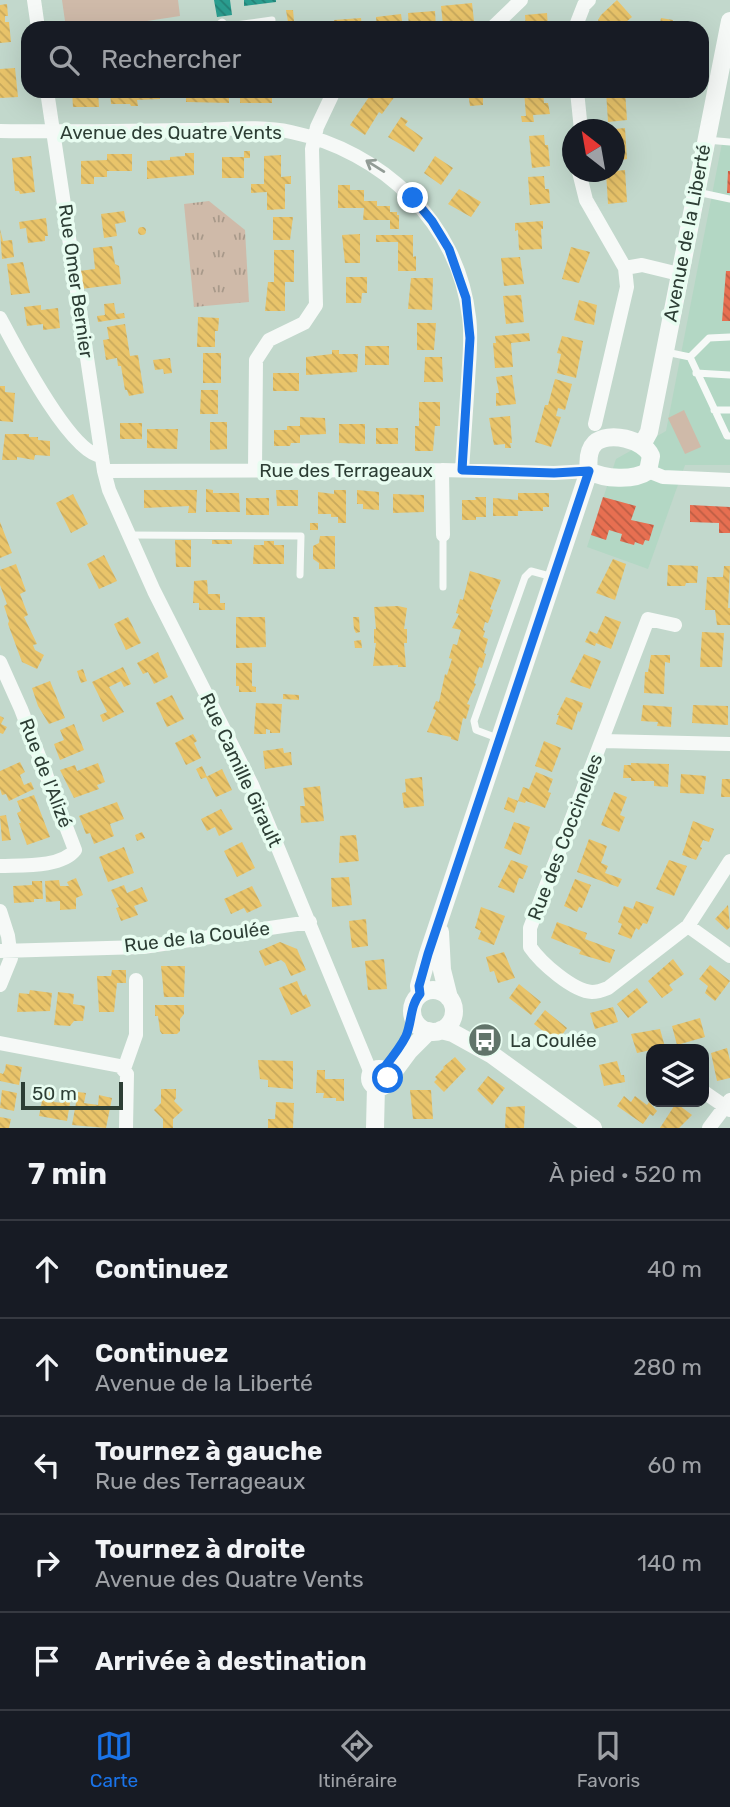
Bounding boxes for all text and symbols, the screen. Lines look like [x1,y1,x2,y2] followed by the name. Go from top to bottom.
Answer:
[21,21,709,98] search box
[45,41,83,79] icon: search
[101,44,241,75] text: Rechercher
[562,119,625,182] north arrow
[60,121,282,144] street label: Avenue des Quatre Vents
[659,142,715,324] street label: Avenue de la Liberté
[365,158,385,172] one-way arrow
[397,182,428,213] route end
[54,202,98,360] street label: Rue Omer Bernier
[259,459,433,482] street label: Rue des Terrageaux
[195,689,287,851] street label: Rue Camille Girault
[15,715,77,831] street label: Rue de l'Alizé
[523,751,607,923] street label: Rue des Coccinelles
[123,917,271,957] street label: Rue de la Coulée
[466,1021,504,1059] bus stop icon: La Coulée
[510,1029,597,1052] place label: La Coulée
[646,1044,709,1107] map controls
[646,1044,709,1107] button: layers
[372,1062,403,1093] route start
[21,1079,122,1111] scale bar
[32,1082,77,1105] text: 50 m
[28,1156,107,1192] text: 7 min
[549,1160,702,1188] text: À pied · 520 m
[28,1250,66,1288] icon: ahead
[95,1254,228,1285] text: Continuez
[647,1255,702,1283] text: 40 m
[95,1338,228,1369] text: Continuez
[28,1348,66,1386] icon: ahead
[633,1353,702,1381] text: 280 m
[95,1369,313,1397] text: Avenue de la Liberté
[95,1436,323,1467] text: Tournez à gauche
[28,1446,66,1484] icon: left
[647,1451,702,1479] text: 60 m
[95,1467,305,1495] text: Rue des Terrageaux
[95,1534,305,1565] text: Tournez à droite
[28,1544,66,1582] icon: right
[637,1549,702,1577] text: 140 m
[95,1565,364,1593] text: Avenue des Quatre Vents
[28,1642,66,1680] icon: arrive
[95,1646,367,1677] text: Arrivée à destination
[90,1727,138,1792] tab: Carte
[318,1727,397,1792] tab: Itinéraire
[577,1727,640,1792] tab: Favoris

